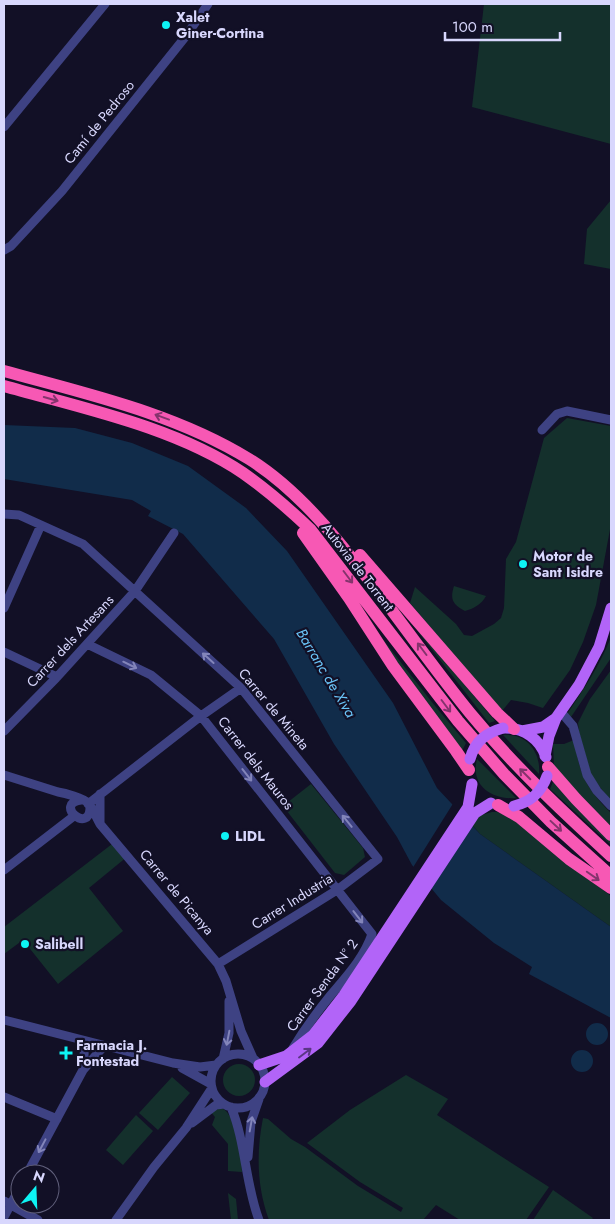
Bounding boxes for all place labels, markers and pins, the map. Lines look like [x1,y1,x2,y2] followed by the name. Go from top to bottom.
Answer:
[176,7,264,43] place label: Xalet Giner-Cortina
[160,19,172,31] marker: Xalet Giner-Cortina
[533,546,603,582] place label: Motor de Sant Isidre
[517,558,529,570] marker: Motor de Sant Isidre
[235,826,265,846] place label: LIDL
[219,830,231,842] marker: LIDL
[35,934,83,954] place label: Salibell
[19,938,31,950] marker: Salibell
[76,1035,147,1071] place label: Farmacia J. Fontestad
[60,1047,72,1059] marker: Farmacia J. Fontestad

